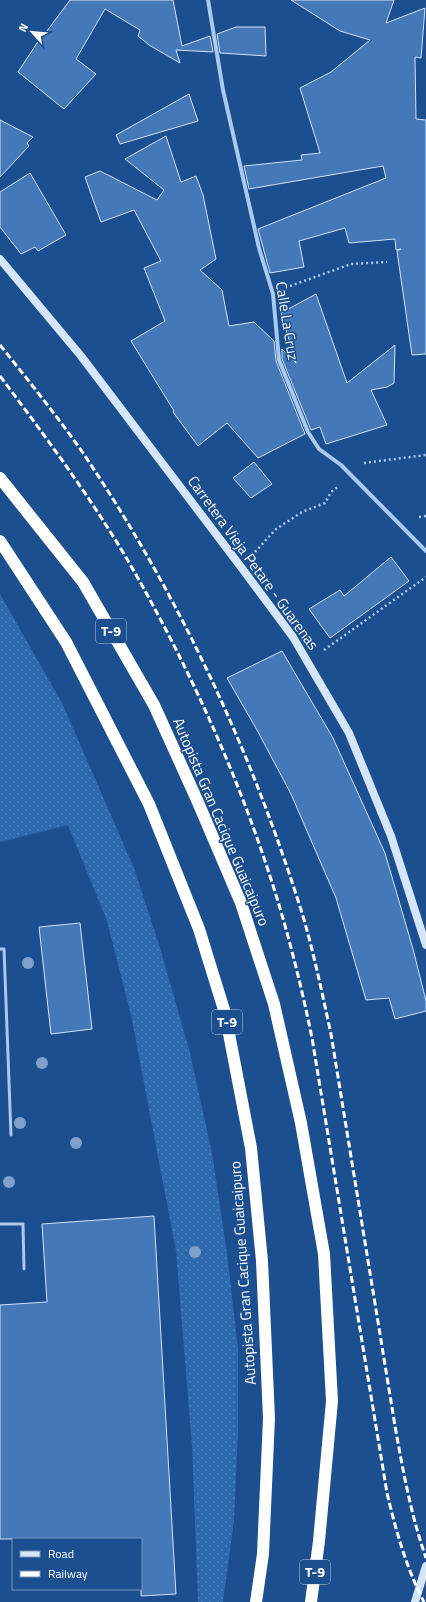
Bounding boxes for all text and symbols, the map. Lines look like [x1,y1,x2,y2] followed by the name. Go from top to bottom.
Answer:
[12,12,52,52] north arrow
[14,20,32,34] text: N
[270,280,305,362] street label: Calle La Cruz
[182,471,325,655] street label: Carretera Vieja Petare - Guarenas
[96,619,126,643] road number: T-9
[167,714,276,929] street label: Autopista Gran Cacique Guaicaipuro
[212,1010,242,1034] road number: T-9
[223,1160,262,1386] street label: Autopista Gran Cacique Guaicaipuro
[12,1538,142,1590] legend
[48,1544,74,1563] text: Road
[300,1560,330,1584] road number: T-9
[48,1564,88,1583] text: Railway

